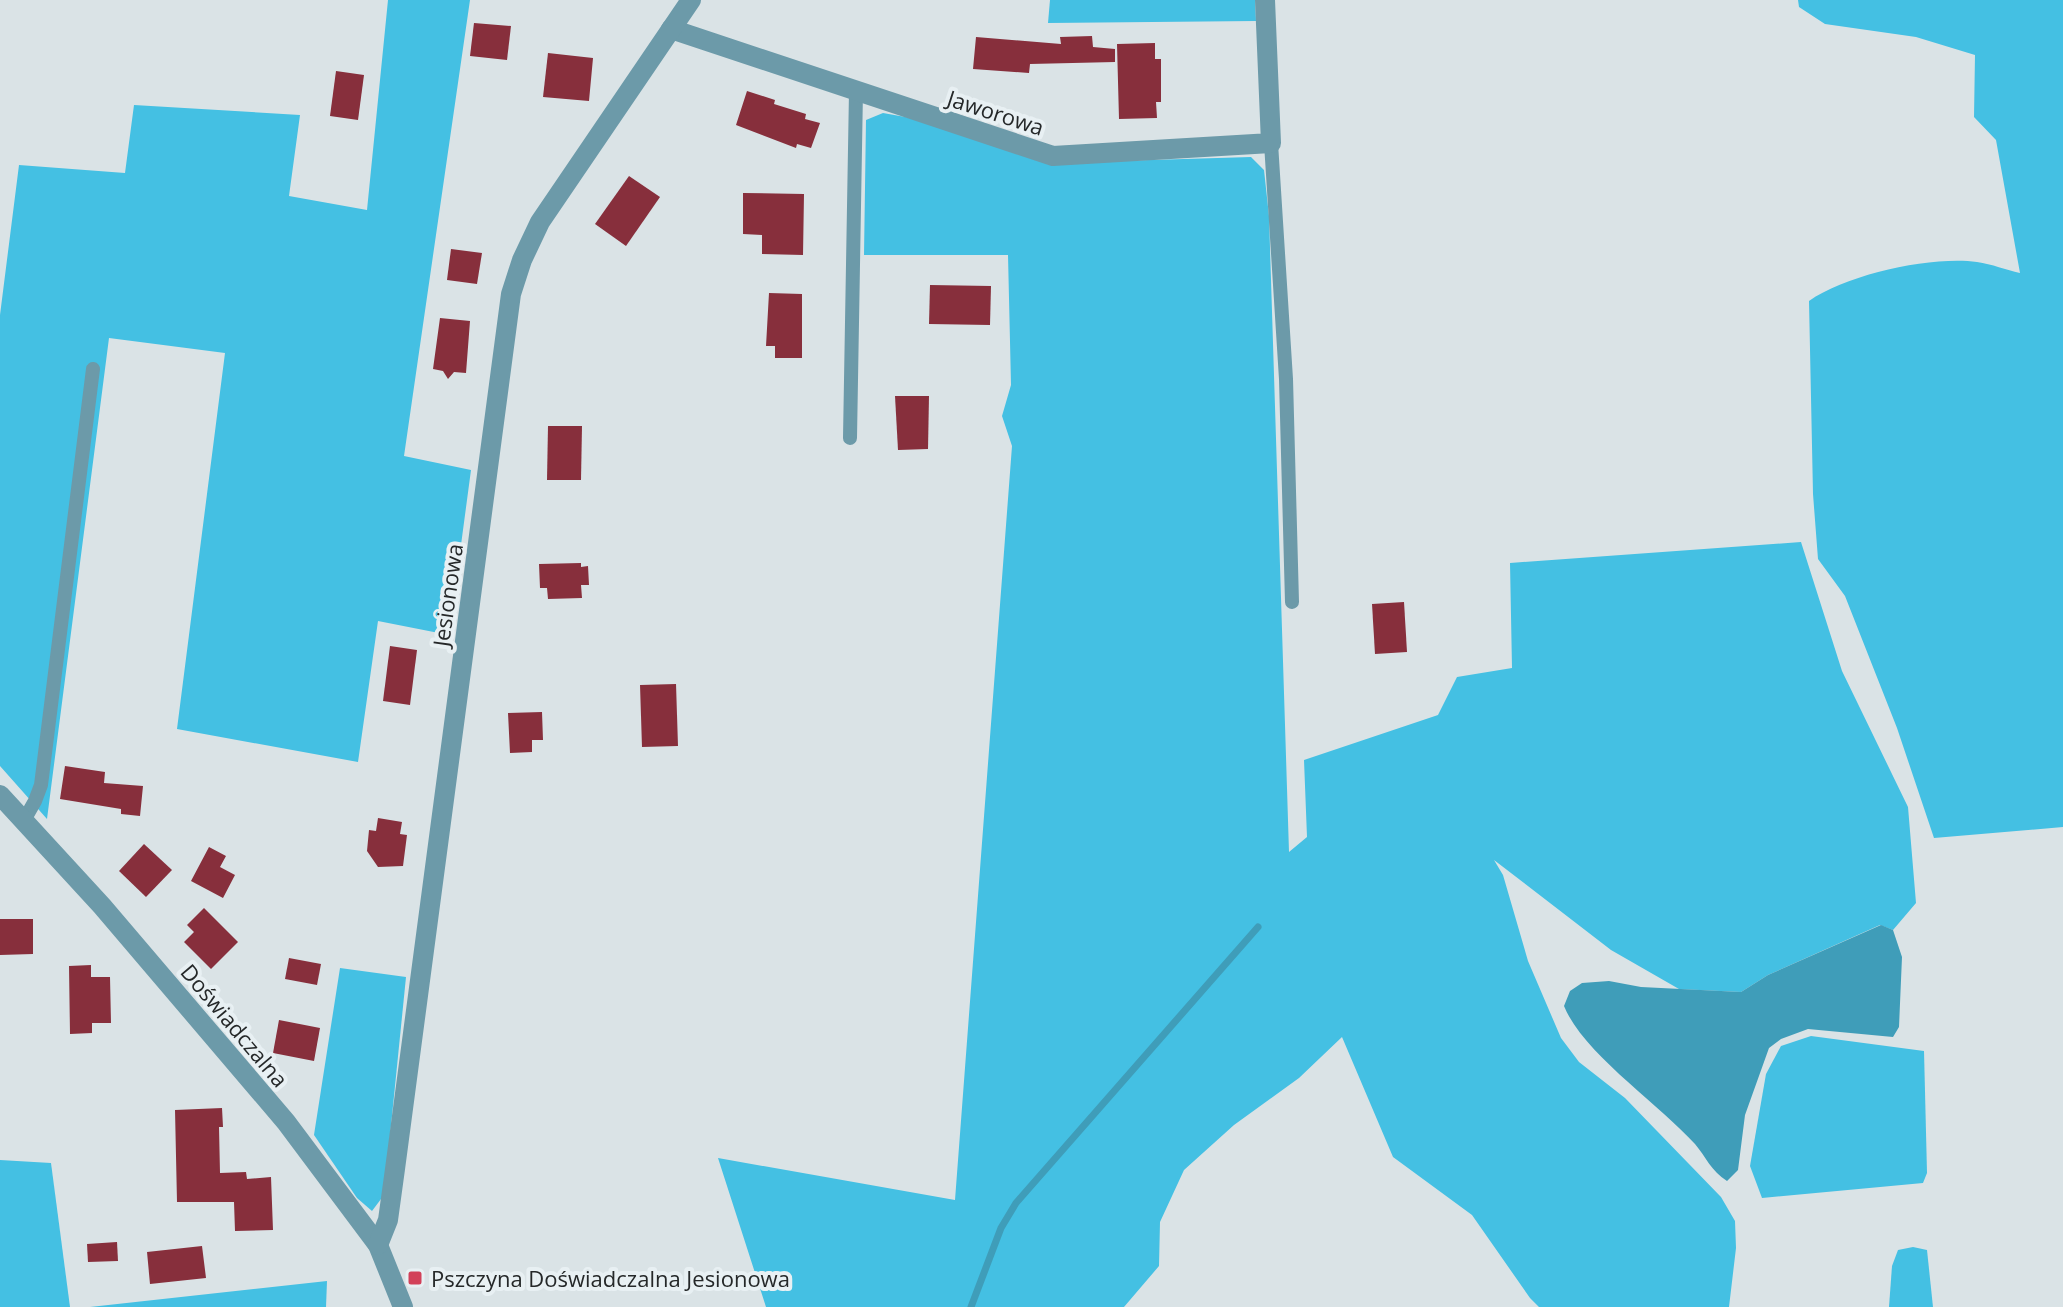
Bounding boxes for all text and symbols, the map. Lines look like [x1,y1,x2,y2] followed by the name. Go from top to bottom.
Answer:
[942,82,1048,142] street label: Jaworowa
[425,542,469,650] street label: Jesionowa
[175,957,295,1093] street label: Doświadczalna
[431,1263,790,1293] place label: Pszczyna Doświadczalna Jesionowa
[406,1269,424,1287] marker: Pszczyna Doświadczalna Jesionowa

